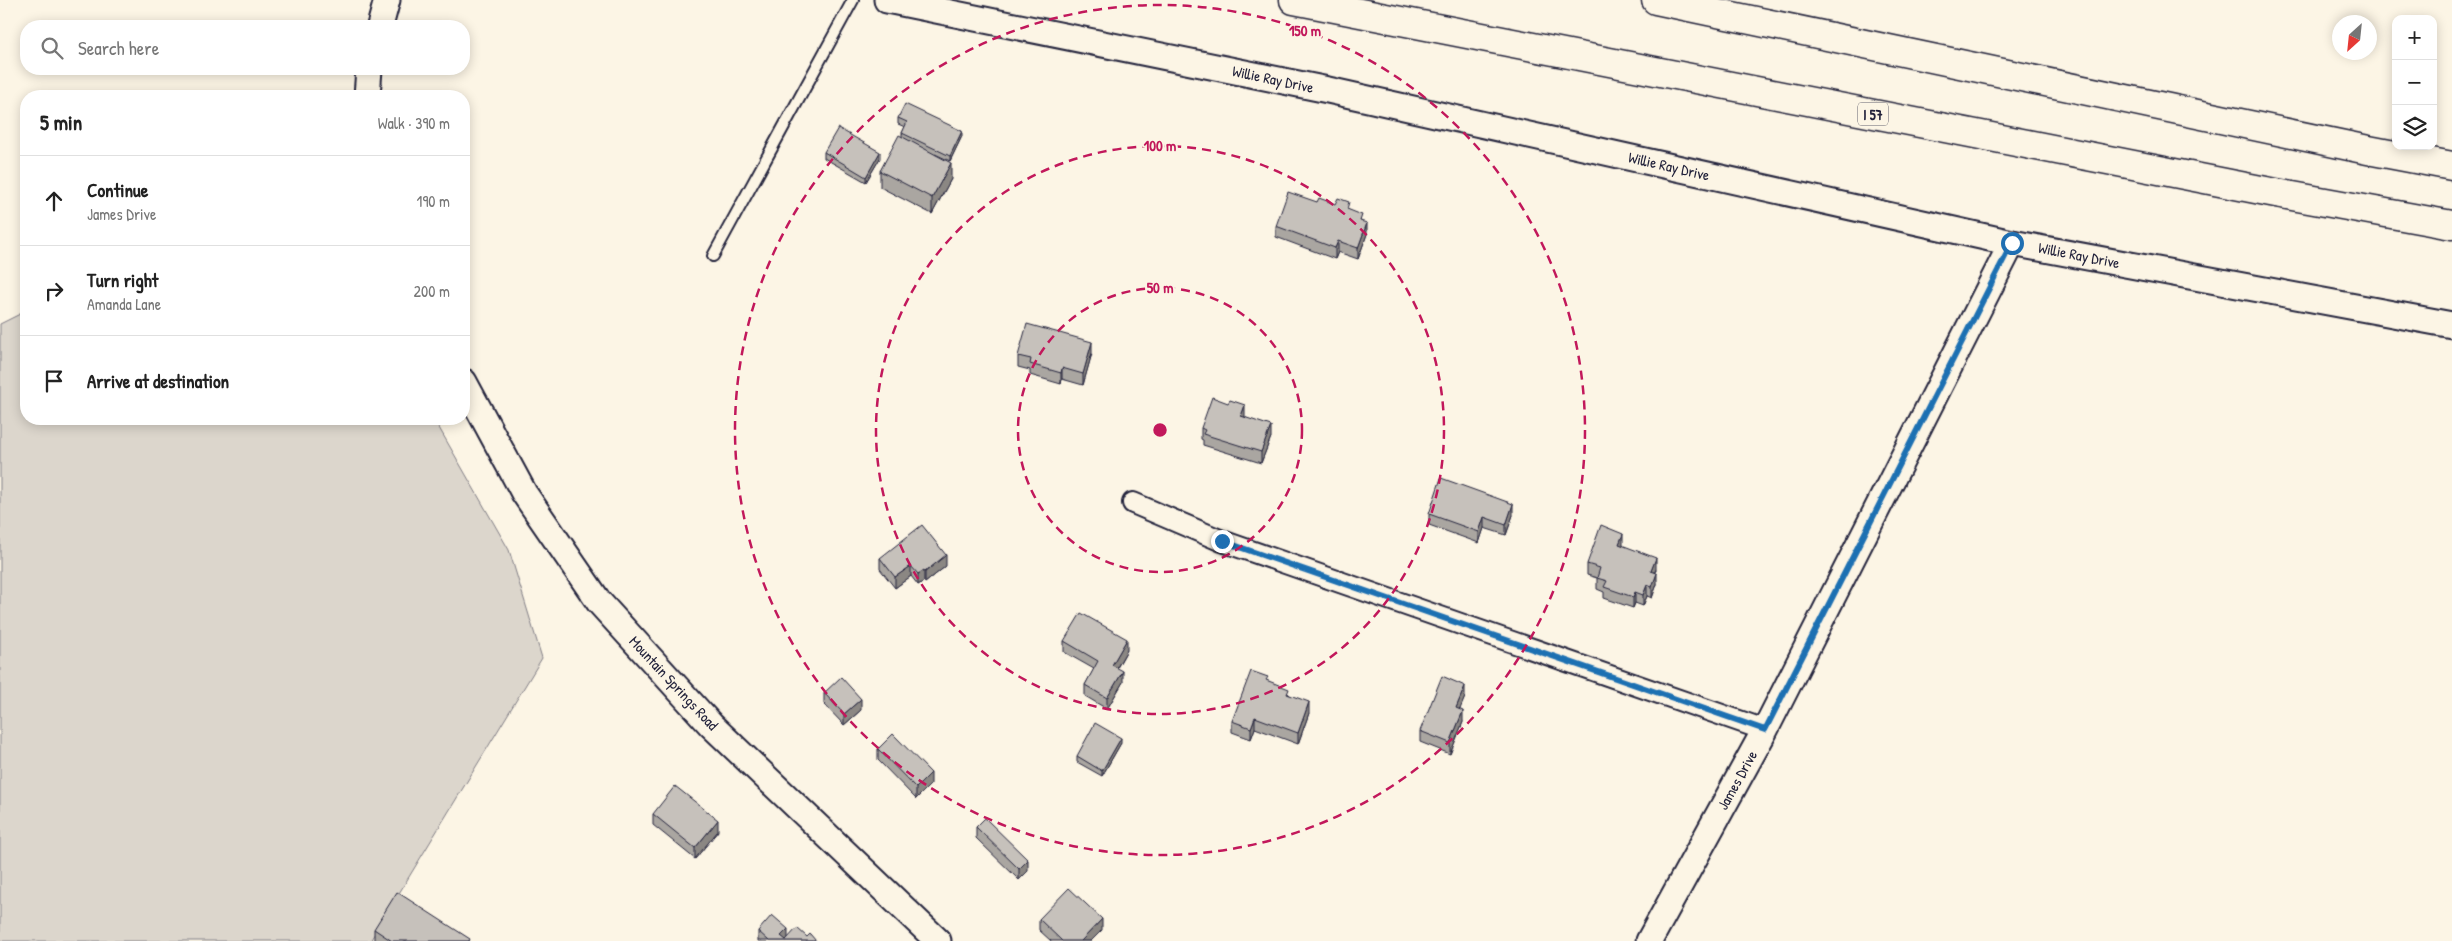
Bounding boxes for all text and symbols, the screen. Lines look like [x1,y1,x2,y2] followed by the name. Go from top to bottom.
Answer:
[2332,15,2377,60] north arrow
[2392,15,2437,150] map controls
[2392,15,2437,60] button: +
[20,20,470,75] search box
[1289,20,1321,41] text: 150 m
[38,34,66,62] icon: search
[78,35,159,61] text: Search here
[1230,60,1316,98] street label: Willie Ray Drive
[2392,60,2437,105] button: −
[1858,102,1888,126] road number: I 57
[2392,105,2437,150] button: layers
[40,108,82,137] text: 5 min
[378,112,450,134] text: Walk · 390 m
[1144,135,1176,156] text: 100 m
[1626,146,1712,186] street label: Willie Ray Drive
[87,177,148,203] text: Continue
[40,187,68,215] icon: ahead
[417,190,450,212] text: 190 m
[87,203,156,225] text: James Drive
[2001,232,2024,255] route start
[2036,237,2122,273] street label: Willie Ray Drive
[87,267,158,293] text: Turn right
[40,277,68,305] icon: right
[1147,277,1173,298] text: 50 m
[414,280,450,302] text: 200 m
[87,293,161,315] text: Amanda Lane
[40,367,68,395] icon: arrive
[87,368,229,394] text: Arrive at destination
[1151,421,1169,439] centre of rings
[1211,530,1234,553] route end
[625,631,723,735] street label: Mountain Springs Road
[1712,746,1762,814] street label: James Drive

